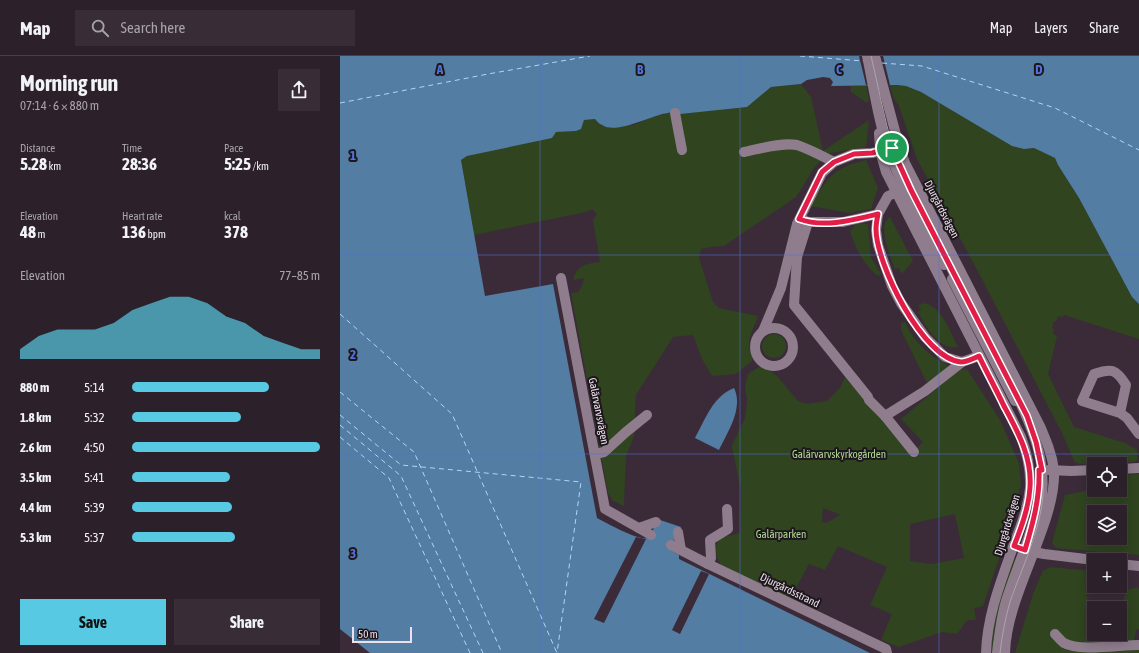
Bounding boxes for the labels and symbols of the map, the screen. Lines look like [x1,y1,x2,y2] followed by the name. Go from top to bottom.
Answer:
[436,62,444,77] text: A
[637,62,644,77] text: B
[836,62,842,77] text: C
[1035,62,1043,77] text: D
[875,131,909,165] pin
[350,148,356,163] text: 1
[922,178,962,240] street label: Djurgårdsvägen
[350,347,356,362] text: 2
[587,377,611,445] street label: Galärvarvsvägen
[792,448,886,460] park label: Galärvarvskyrkogården
[992,493,1022,557] street label: Djurgårdsvägen
[756,528,806,540] park label: Galärparken
[350,546,356,561] text: 3
[758,570,822,610] street label: Djurgårdsstrand
[352,625,412,644] scale bar

